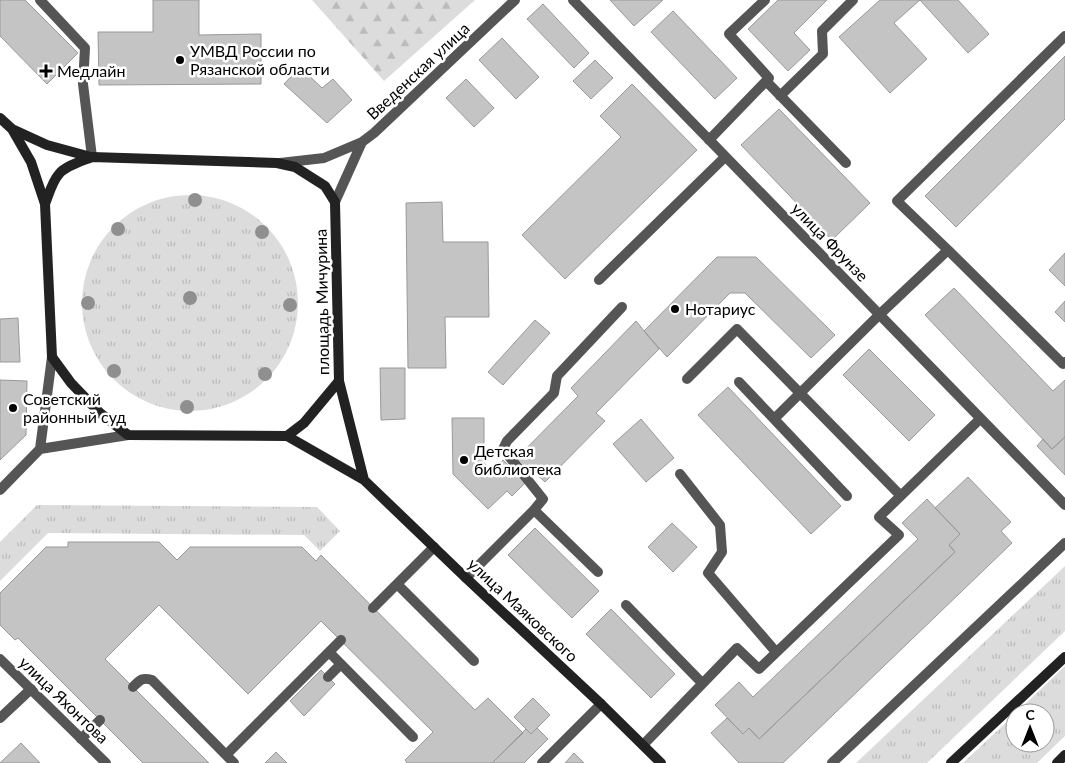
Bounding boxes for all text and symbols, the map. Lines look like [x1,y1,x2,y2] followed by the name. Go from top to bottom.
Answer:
[362,18,473,123] street label: Введенская улица
[190,41,330,78] place label: УМВД России по Рязанской области
[174,54,186,66] marker: УМВД России по Рязанской области
[57,61,125,80] place label: Медлайн
[39,64,53,78] marker: Медлайн
[788,198,873,285] street label: улица Фрунзе
[311,229,332,375] street label: площадь Мичурина
[685,299,756,318] place label: Нотариус
[669,303,681,315] marker: Нотариус
[23,389,126,426] place label: Советский районный суд
[7,402,19,414] marker: Советский районный суд
[474,441,561,478] place label: Детская библиотека
[458,454,470,466] marker: Детская библиотека
[464,554,582,665] street label: улица Маяковского
[16,652,113,747] street label: улица Яхонтова
[1005,703,1055,753] north arrow
[1025,706,1035,723] text: С

